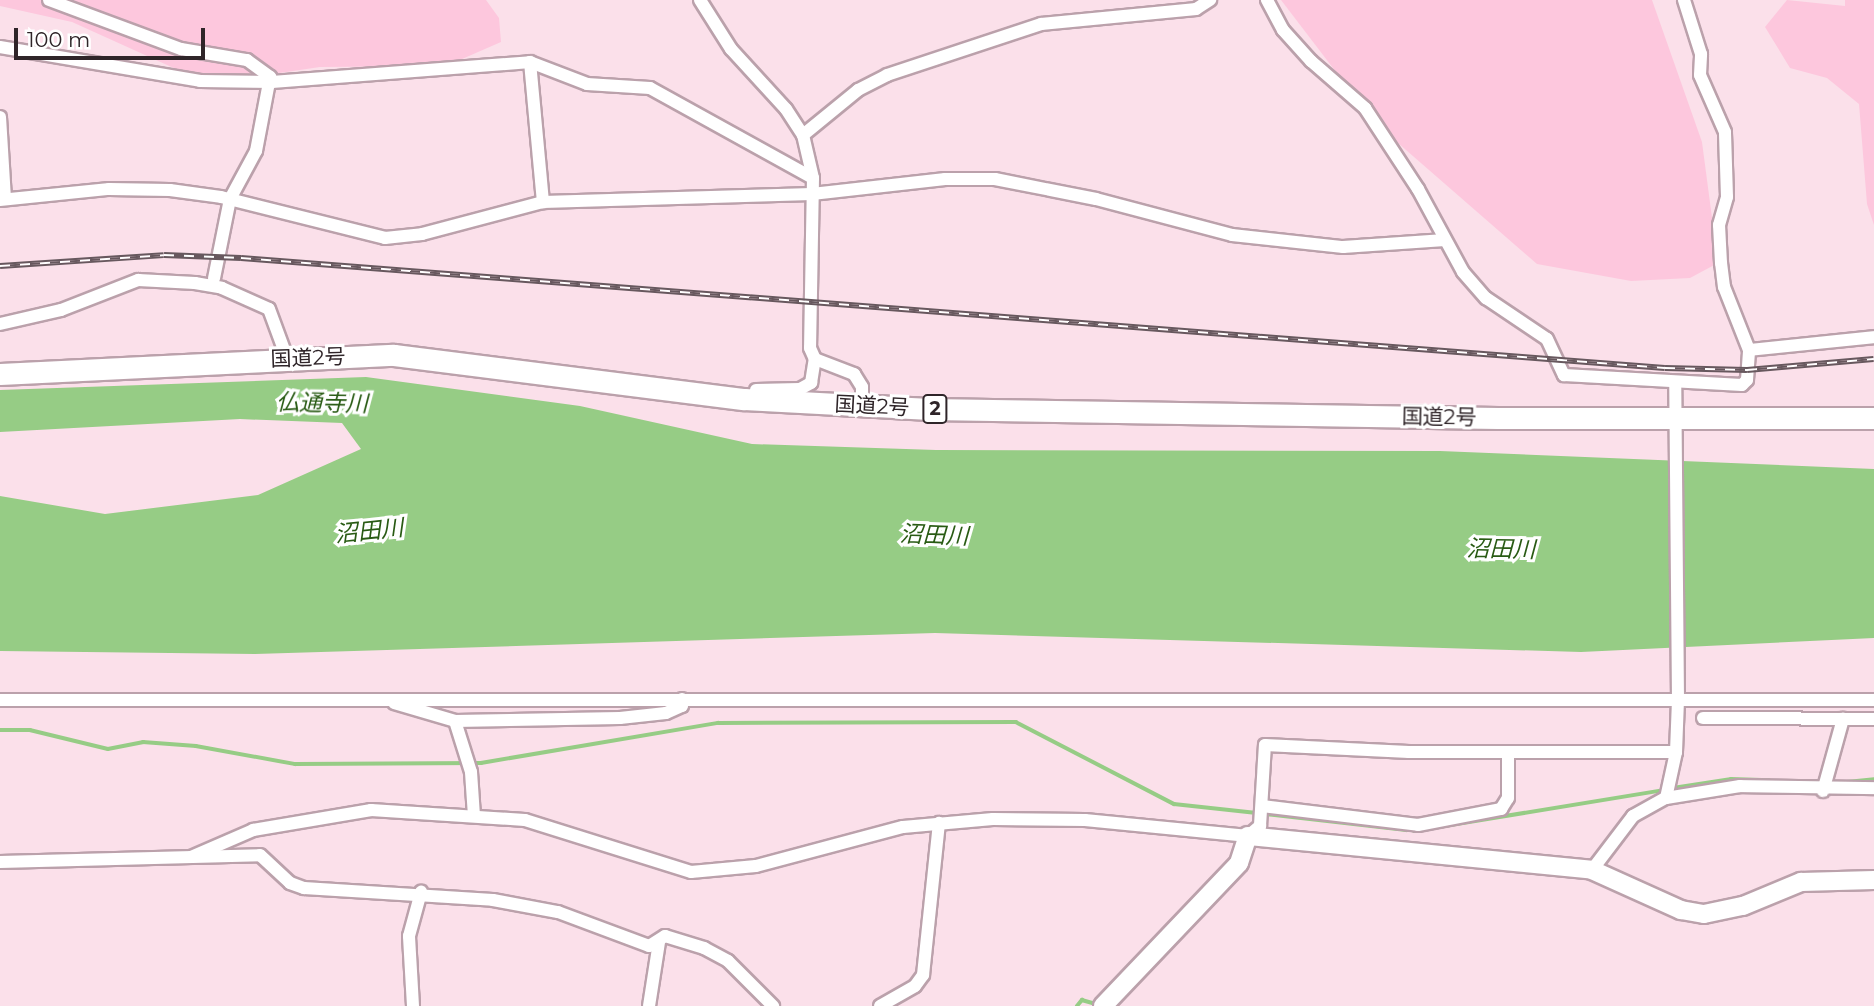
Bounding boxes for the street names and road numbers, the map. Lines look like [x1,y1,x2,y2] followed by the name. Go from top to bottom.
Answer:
[270,344,346,372] street label: 国道2号
[834,391,910,421] street label: 国道2号
[921,394,949,424] road number: 2
[1401,404,1477,430] street label: 国道2号

